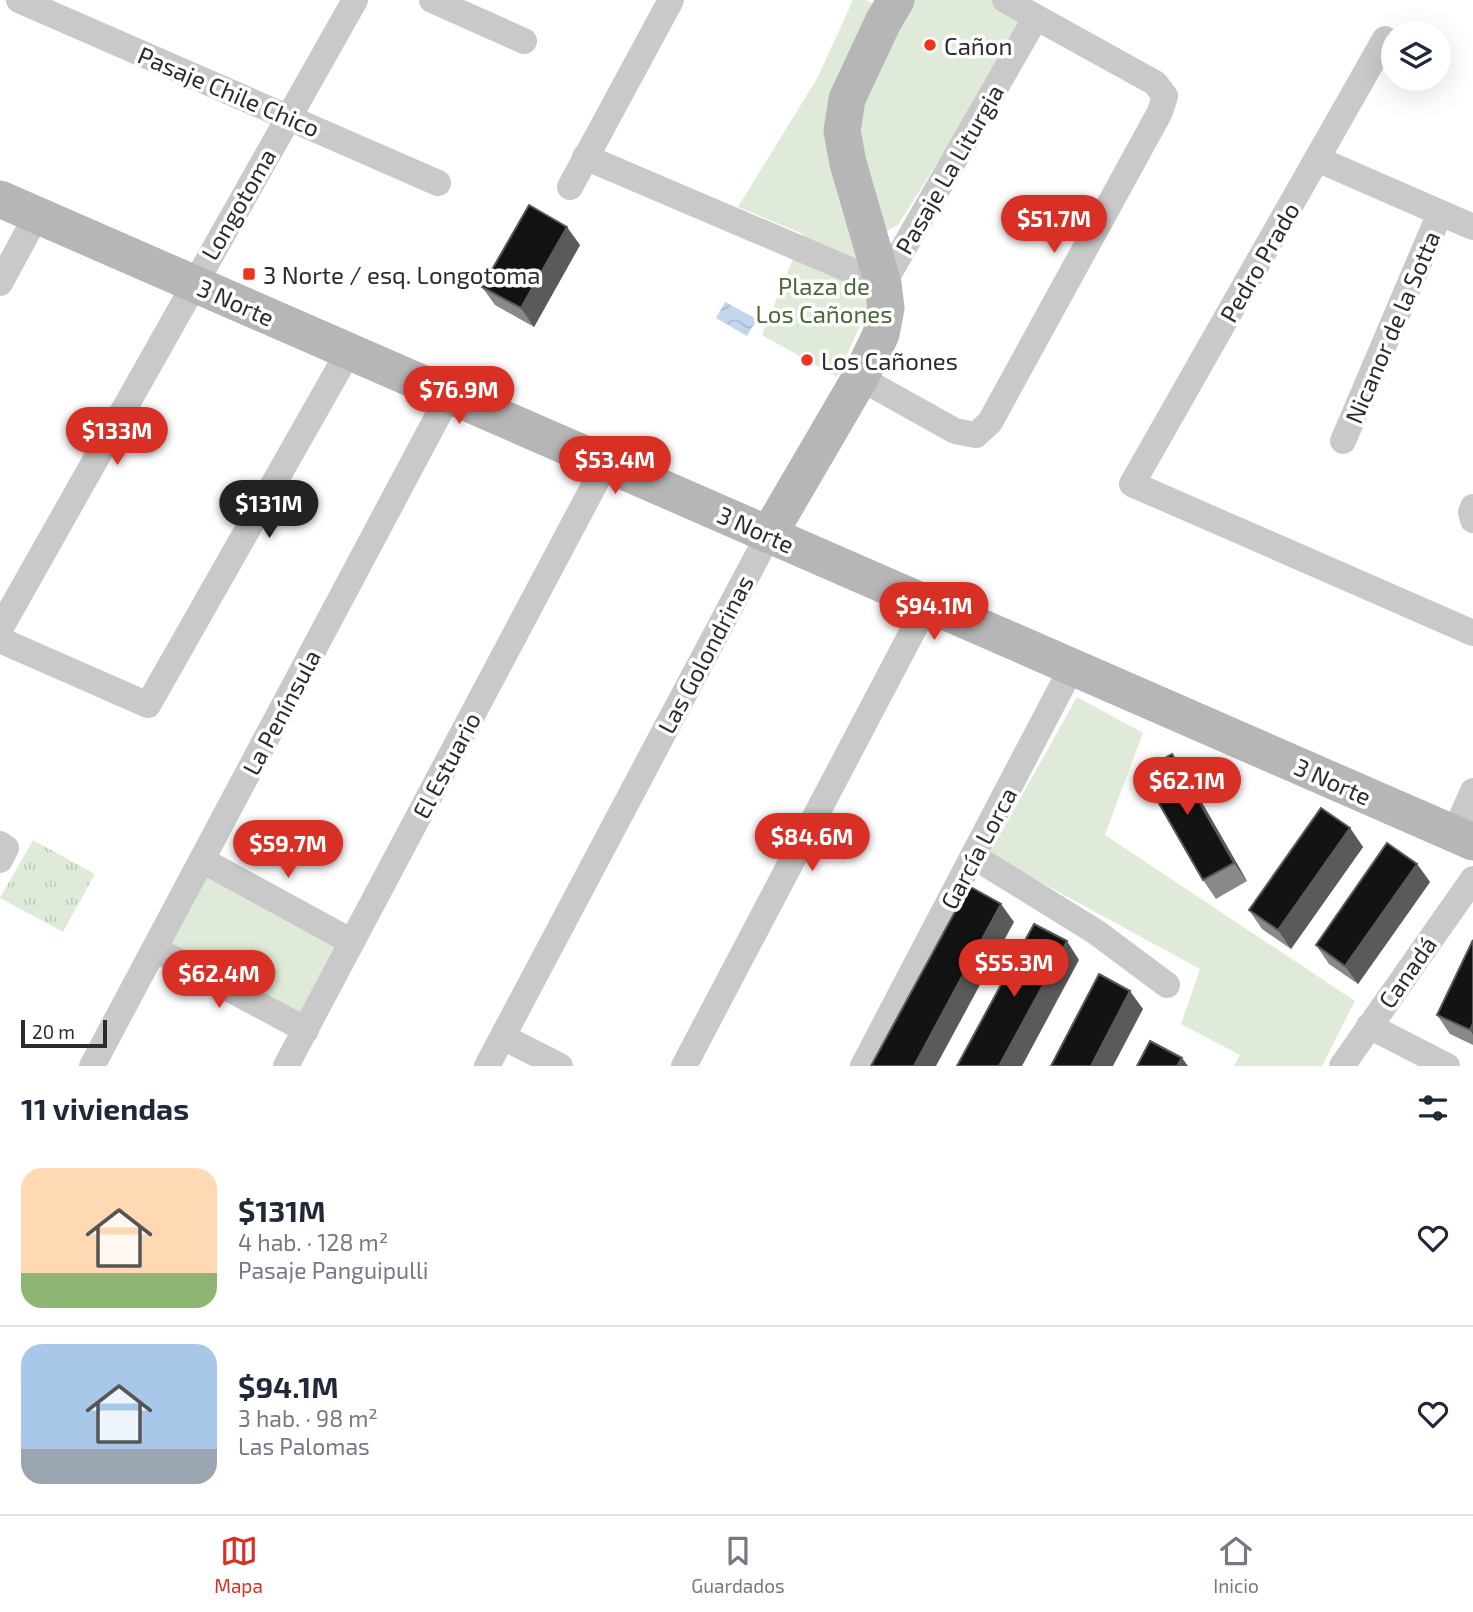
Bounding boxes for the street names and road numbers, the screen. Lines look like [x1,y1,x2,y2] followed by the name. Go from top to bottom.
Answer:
[134,40,324,142] street label: Pasaje Chile Chico
[889,79,1009,259] street label: Pasaje La Liturgia
[195,143,281,265] street label: Longotoma
[1213,197,1305,327] street label: Pedro Prado
[1338,227,1446,427] street label: Nicanor de la Sotta
[193,272,279,332] street label: 3 Norte
[713,499,799,559] street label: 3 Norte
[651,570,759,738] street label: Las Golondrinas
[236,644,326,780] street label: La Península
[406,707,486,823] street label: El Estuario
[1290,751,1376,811] street label: 3 Norte
[934,782,1022,914] street label: García Lorca
[1372,931,1442,1013] street label: Canadá

